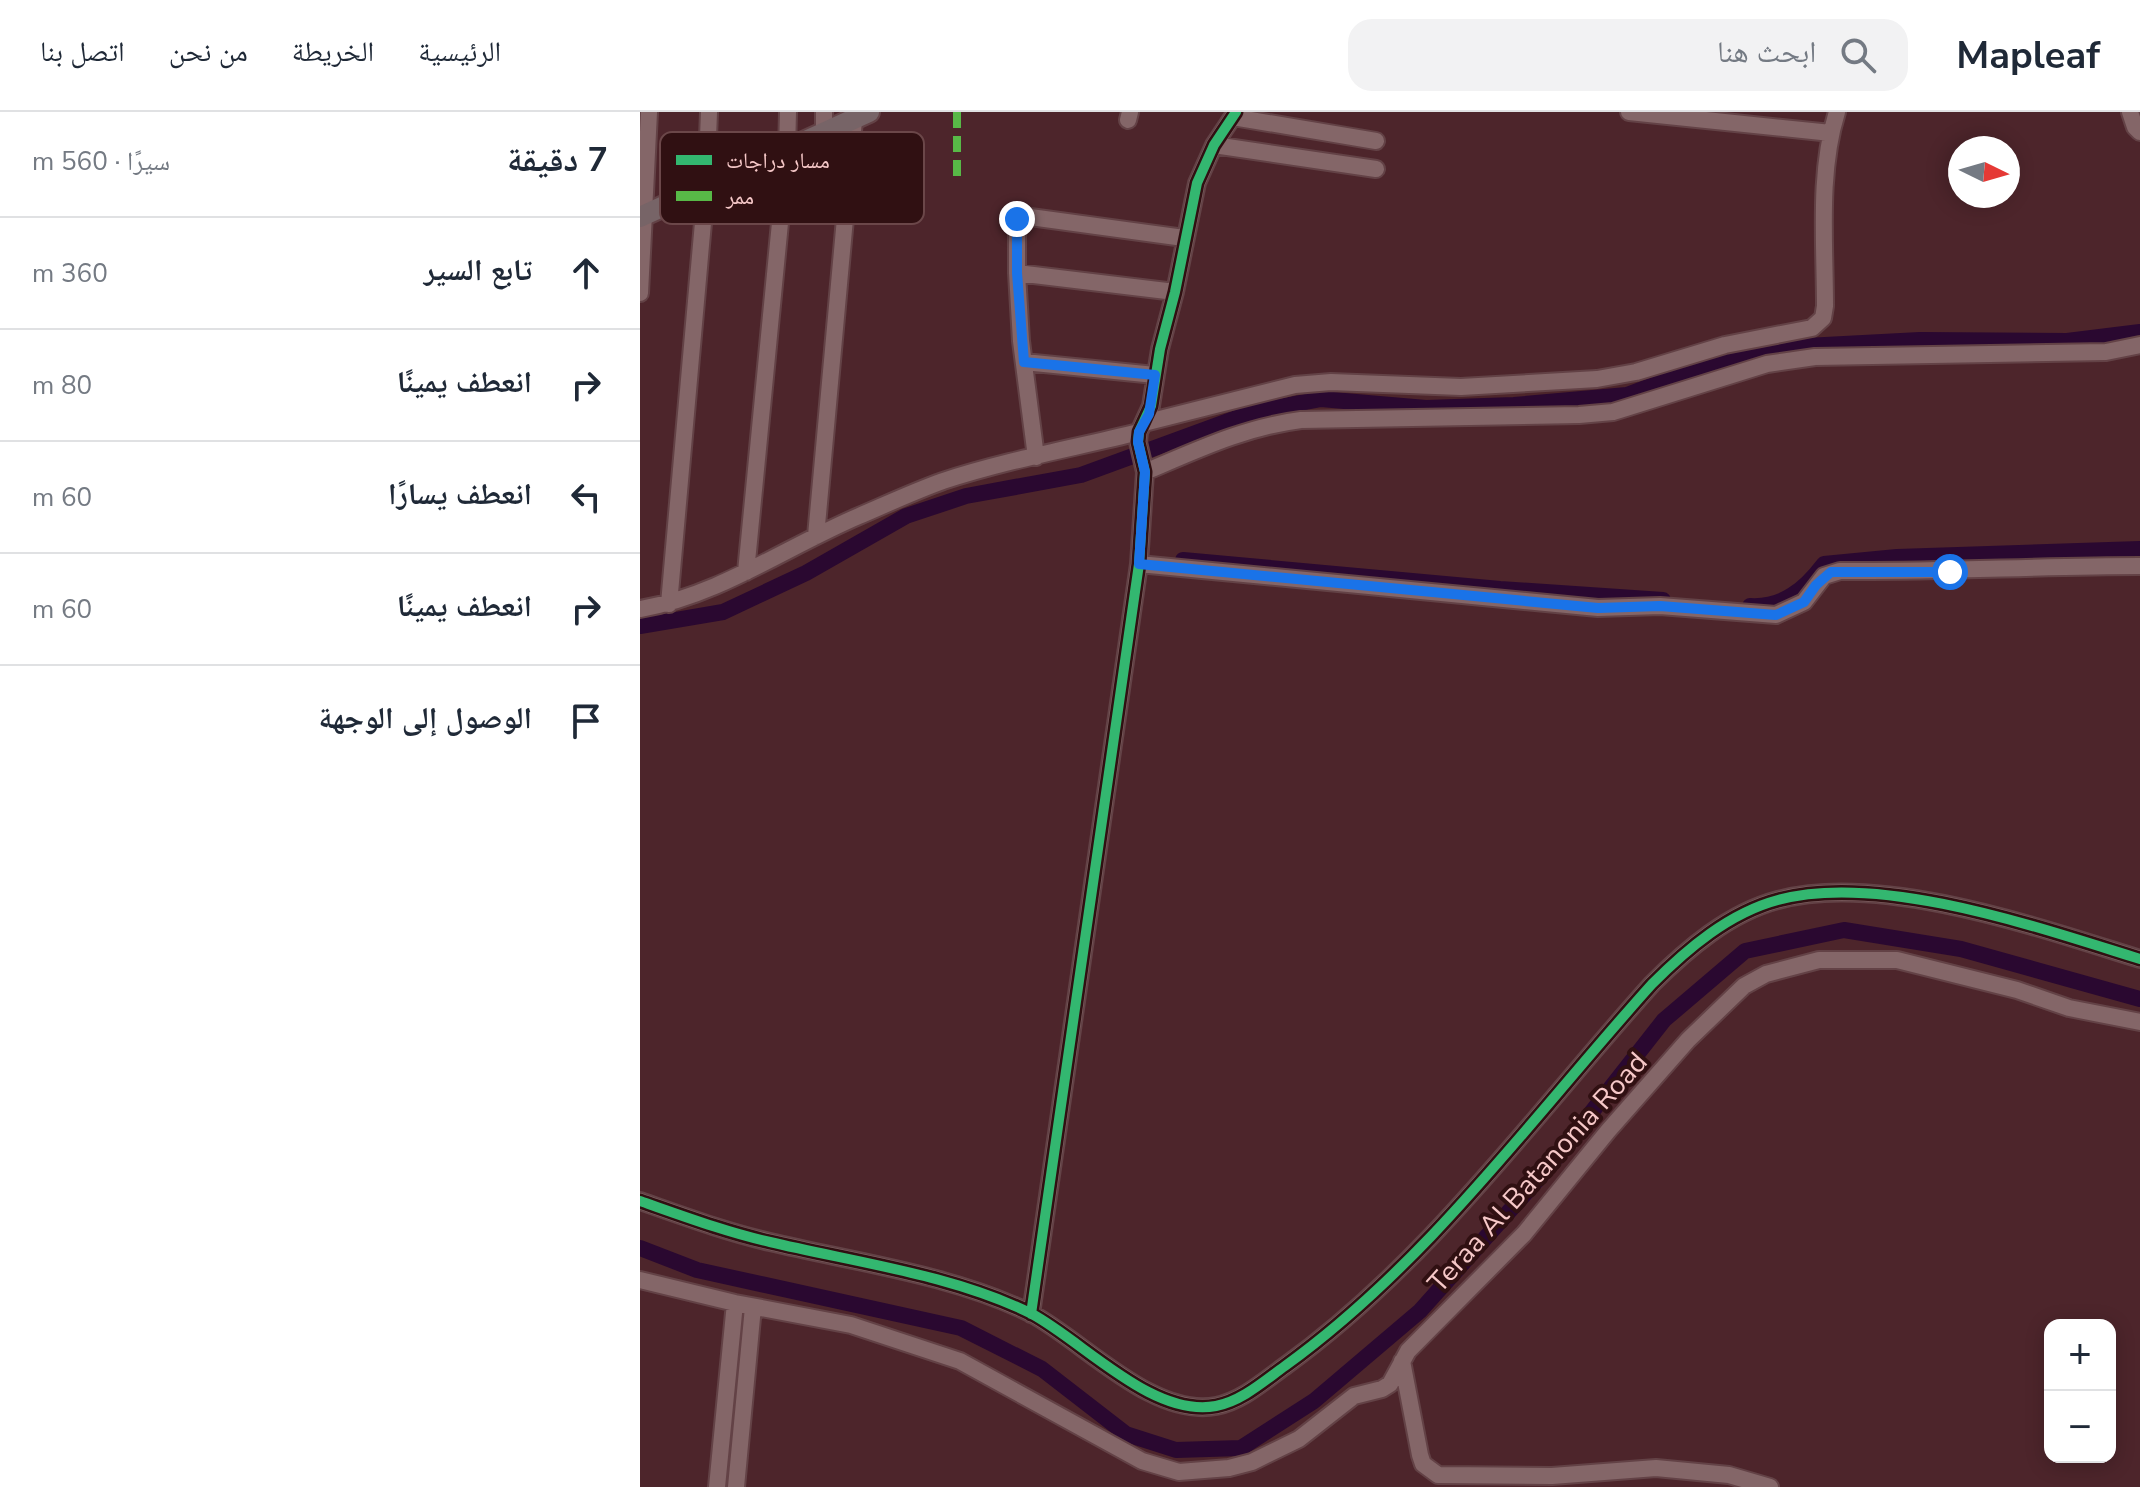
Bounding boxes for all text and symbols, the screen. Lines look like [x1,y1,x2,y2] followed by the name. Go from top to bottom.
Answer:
[1348,19,1908,91] search box
[1956,30,2100,81] text: Mapleaf
[1717,32,1816,73] text: ابحث هنا
[40,33,125,71] text: اتصل بنا
[169,33,248,71] text: من نحن
[292,33,374,71] text: الخريطة
[418,33,501,71] text: الرئيسية
[1836,33,1880,77] icon: search
[660,132,924,224] legend
[1948,136,2020,208] north arrow
[507,137,608,183] text: 7 دقيقة
[32,144,170,179] text: سيرًا · 560 m
[726,146,830,176] text: مسار دراجات
[725,182,754,212] text: ممر
[999,201,1035,237] route end
[424,250,532,291] text: تابع السير
[564,251,608,295] icon: ahead
[32,256,108,291] text: 360 m
[397,362,532,403] text: انعطف يمينًا
[564,363,608,407] icon: right
[32,368,92,403] text: 80 m
[388,474,532,515] text: انعطف يسارًا
[564,475,608,519] icon: left
[32,480,92,515] text: 60 m
[1932,554,1968,590] route start
[397,586,532,627] text: انعطف يمينًا
[564,587,608,631] icon: right
[32,592,92,627] text: 60 m
[319,698,532,739] text: الوصول إلى الوجهة
[564,699,608,743] icon: arrive
[1419,1044,1656,1301] street label: Teraa Al Batanonia Road
[2044,1319,2116,1463] map controls
[2044,1319,2116,1391] button: +
[2044,1391,2116,1463] button: −

